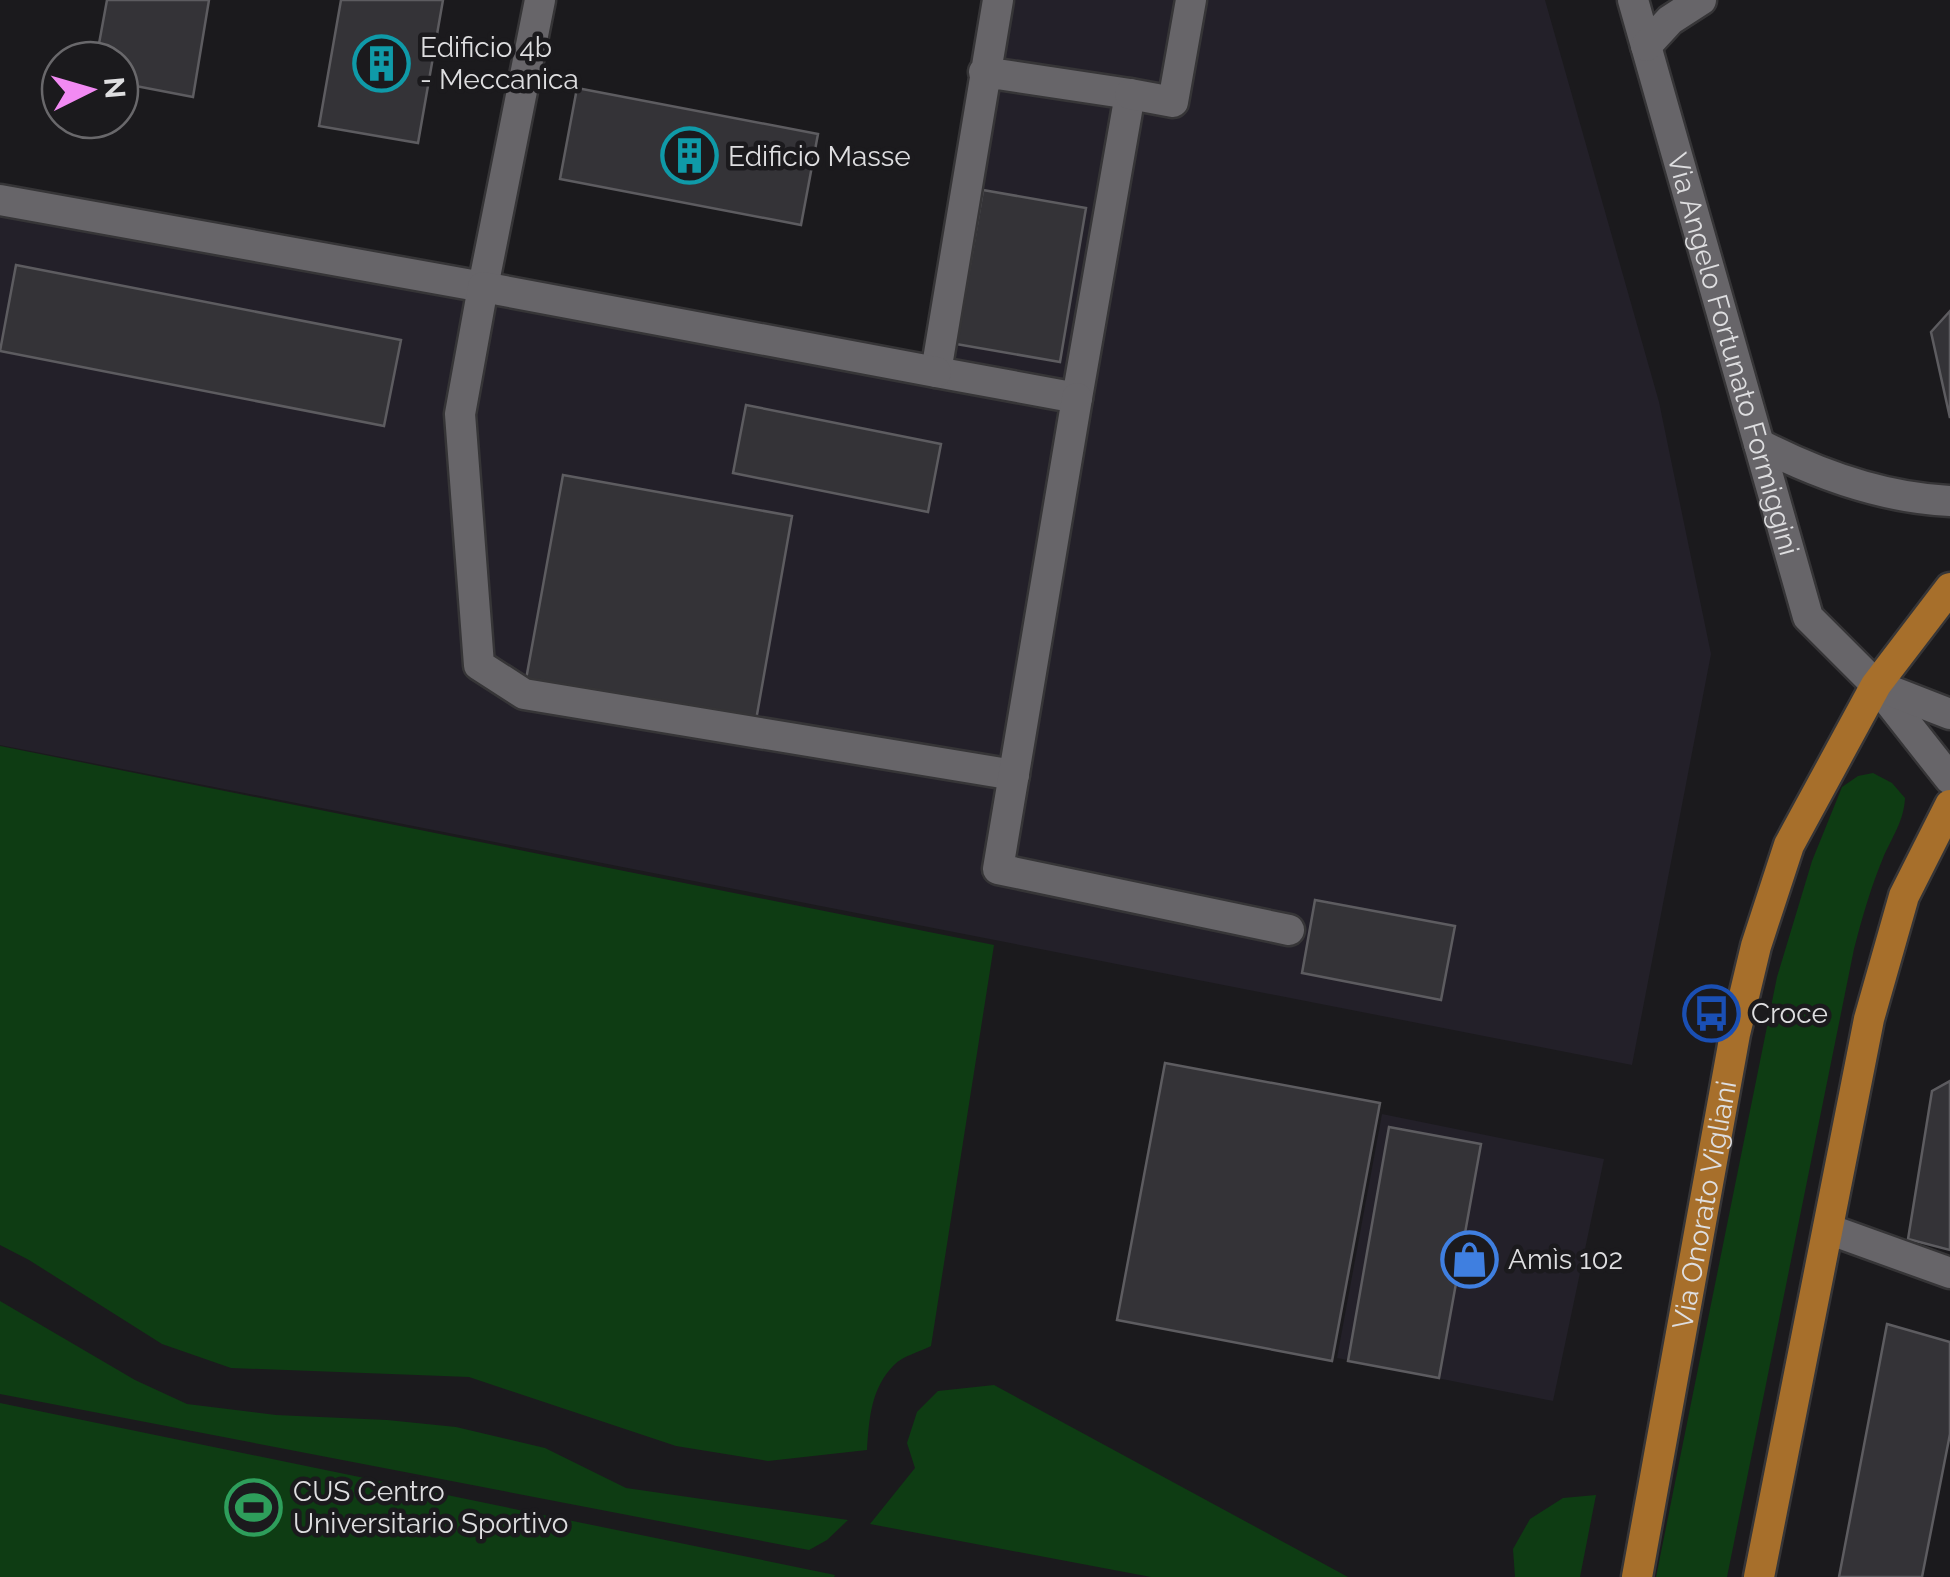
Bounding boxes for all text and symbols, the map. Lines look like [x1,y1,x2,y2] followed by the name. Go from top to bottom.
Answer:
[420,31,579,96] place label: Edificio 4b - Meccanica
[351,33,411,93] building icon: Edificio 4b - Meccanica
[40,40,140,140] north arrow
[97,76,132,100] text: N
[659,126,719,186] building icon: Edificio Masse
[728,140,911,173] place label: Edificio Masse
[1661,149,1806,559] street label: Via Angelo Fortunato Formiggini
[1682,983,1742,1043] bus stop icon: Croce
[1751,997,1828,1030] place label: Croce
[1665,1078,1743,1332] street label: Via Onorato Vigliani
[1439,1229,1499,1289] shop icon: Amìs 102
[1508,1243,1623,1276] place label: Amìs 102
[293,1475,568,1540] place label: CUS Centro Universitario Sportivo
[224,1477,284,1537] sports icon: CUS Centro Universitario Sportivo

